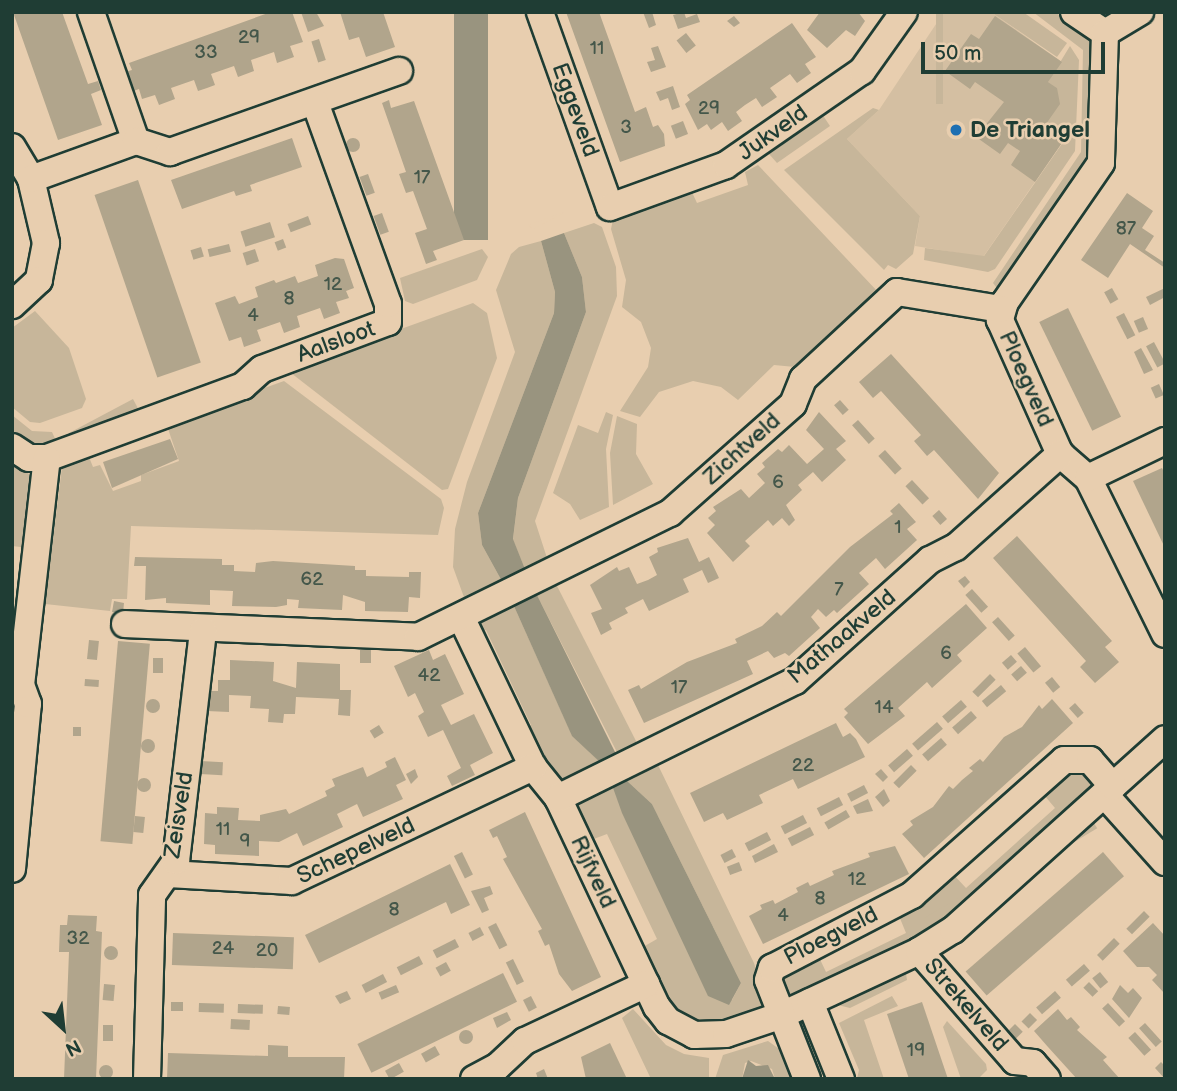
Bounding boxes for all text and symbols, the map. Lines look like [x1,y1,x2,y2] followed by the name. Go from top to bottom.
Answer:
[238,27,260,49] house number: 29
[925,28,1109,72] scale bar
[590,38,604,60] house number: 11
[934,41,981,66] text: 50 m
[194,42,218,64] house number: 33
[545,59,605,161] street label: Eggeveld
[698,98,720,120] house number: 29
[733,99,813,167] street label: Jukveld
[970,116,1090,144] place label: De Triangel
[620,117,632,139] house number: 3
[948,122,964,138] marker: De Triangel
[414,167,430,189] house number: 17
[1116,218,1136,240] house number: 87
[324,274,342,296] house number: 12
[283,288,295,310] house number: 8
[247,305,259,327] house number: 4
[293,315,379,369] street label: Aalsloot
[993,327,1059,431] street label: Ploegveld
[698,407,786,491] street label: Zichtveld
[772,472,784,494] house number: 6
[894,517,902,539] house number: 1
[301,569,323,591] house number: 62
[834,579,844,601] house number: 7
[782,584,902,690] street label: Mathaakveld
[940,643,952,665] house number: 6
[418,665,440,687] house number: 42
[671,677,687,699] house number: 17
[875,697,893,719] house number: 14
[792,755,814,777] house number: 22
[159,770,199,860] street label: Zeisveld
[293,812,419,890] street label: Schepelveld
[216,819,230,841] house number: 11
[240,831,250,853] house number: 9
[564,831,622,913] street label: Rijfveld
[848,869,866,891] house number: 12
[814,888,826,910] house number: 8
[388,899,400,921] house number: 8
[779,901,883,971] street label: Ploegveld
[777,905,789,927] house number: 4
[67,928,89,950] house number: 32
[212,938,234,960] house number: 24
[256,940,278,962] house number: 20
[918,953,1014,1057] street label: Strekelveld
[28,993,98,1063] north arrow
[61,1034,84,1061] text: N
[907,1040,925,1062] house number: 19

